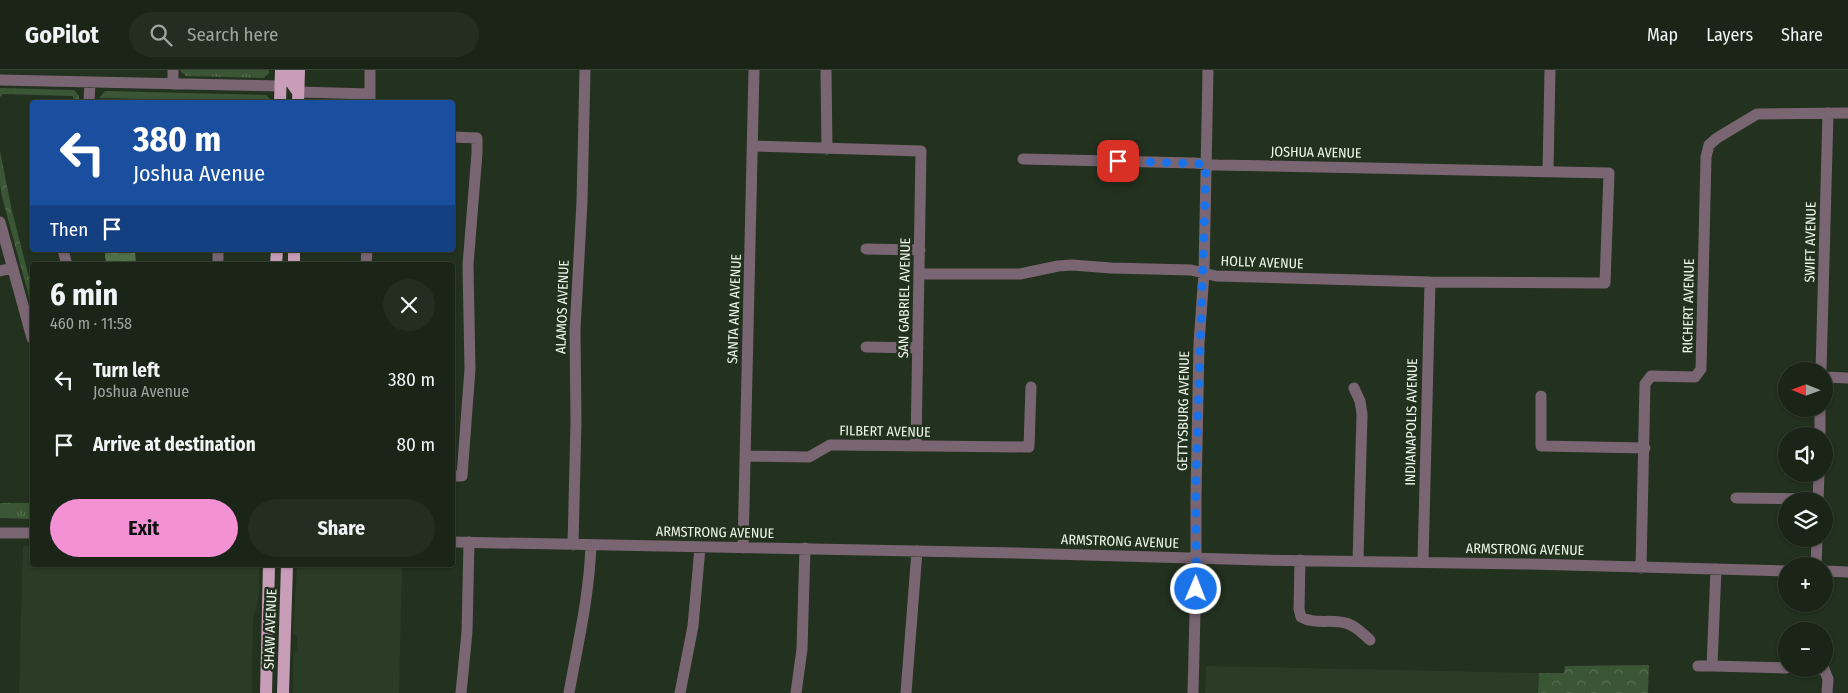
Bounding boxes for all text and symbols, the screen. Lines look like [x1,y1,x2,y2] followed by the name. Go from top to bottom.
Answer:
[129,12,479,57] search box
[25,21,99,49] text: GoPilot
[147,21,175,49] icon: search
[187,23,279,46] text: Search here
[1647,24,1678,46] text: Map
[1706,24,1753,46] text: Layers
[1781,24,1823,46] text: Share
[133,118,221,160] text: 380 m
[50,120,115,185] icon: left
[1097,140,1139,182] pin
[1270,143,1362,162] street label: JOSHUA AVENUE
[1104,147,1132,175] icon: arrive
[133,160,265,187] text: Joshua Avenue
[1801,201,1820,283] street label: SWIFT AVENUE
[98,215,126,243] icon: arrive
[50,218,88,241] text: Then
[895,237,914,358] street label: SAN GABRIEL AVENUE
[724,253,745,364] street label: SANTA ANA AVENUE
[1220,253,1304,272] street label: HOLLY AVENUE
[1679,258,1698,354] street label: RICHERT AVENUE
[552,259,573,354] street label: ALAMOS AVENUE
[50,277,118,313] text: 6 min
[383,279,435,331] button: close
[50,314,132,333] text: 460 m · 11:58
[1174,350,1193,471] street label: GETTYSBURG AVENUE
[1402,358,1421,486] street label: INDIANAPOLIS AVENUE
[93,359,160,382] text: Turn left
[1778,362,1832,418] north arrow
[1778,362,1833,677] map controls
[50,366,78,394] icon: left
[388,368,435,391] text: 380 m
[93,382,189,401] text: Joshua Avenue
[839,422,931,441] street label: FILBERT AVENUE
[1778,427,1833,482] button: sound
[50,431,78,459] icon: arrive
[93,433,256,456] text: Arrive at destination
[397,433,435,456] text: 80 m
[1778,492,1833,547] button: layers
[50,499,238,557] button: Exit
[248,499,435,557] button: Share
[656,523,775,542] street label: ARMSTRONG AVENUE
[1061,531,1180,552] street label: ARMSTRONG AVENUE
[1466,540,1585,559] street label: ARMSTRONG AVENUE
[1778,557,1833,612] button: +
[1169,562,1221,614] position arrow
[261,588,280,670] street label: SHAW AVENUE
[1778,622,1833,677] button: −

